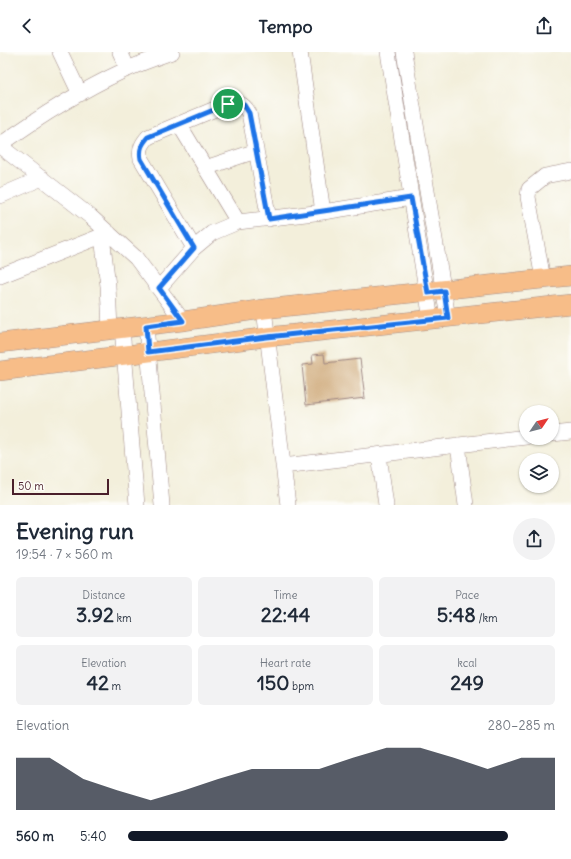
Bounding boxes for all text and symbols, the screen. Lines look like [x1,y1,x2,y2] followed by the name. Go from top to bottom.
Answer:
[16,15,38,37] icon: back
[258,15,313,38] text: Tempo
[533,15,555,37] icon: share
[211,87,245,121] pin
[217,93,239,115] icon: arrive
[519,405,559,445] north arrow
[519,405,559,493] map controls
[519,453,559,493] button: layers
[12,477,109,496] scale bar
[18,479,44,493] text: 50 m
[16,517,134,545] text: Evening run
[513,518,555,560] button: share
[16,546,113,563] text: 19:54 · 7 × 560 m
[82,588,125,602] text: Distance
[274,588,297,602] text: Time
[455,588,479,602] text: Pace
[76,602,114,627] text: 3.92
[261,602,310,627] text: 22:44
[437,602,476,627] text: 5:48
[114,611,132,625] text: km
[476,611,498,625] text: /km
[81,656,126,670] text: Elevation
[260,656,311,670] text: Heart rate
[457,656,477,670] text: kcal
[86,670,109,695] text: 42
[257,670,289,695] text: 150
[450,670,484,695] text: 249
[109,679,121,693] text: m
[289,679,314,693] text: bpm
[16,717,69,734] text: Elevation
[488,717,555,734] text: 280–285 m
[16,828,54,845] text: 560 m
[80,828,106,845] text: 5:40

